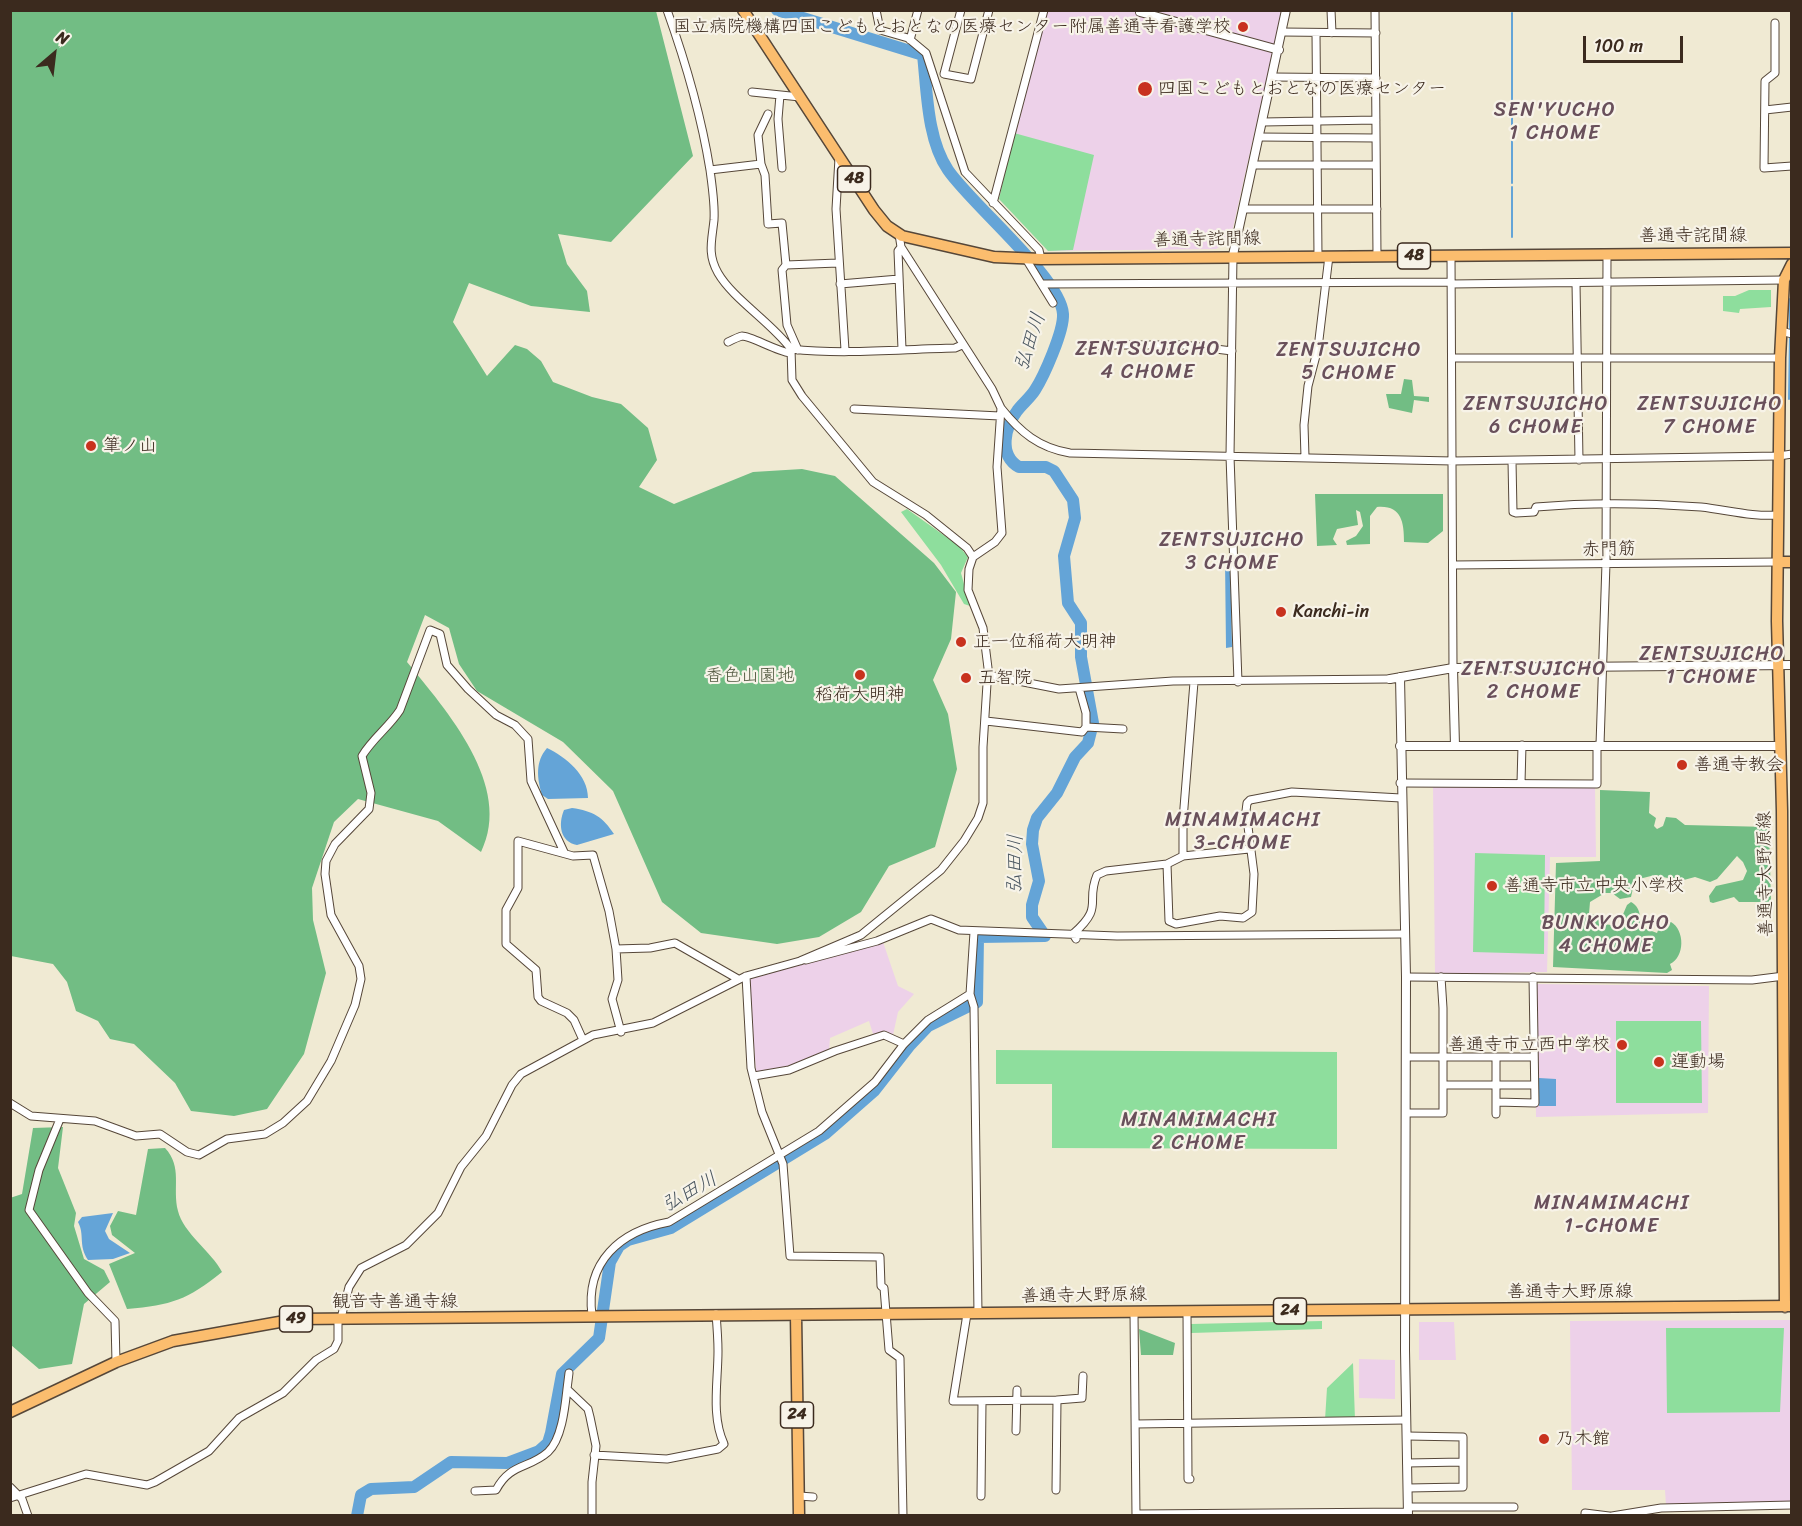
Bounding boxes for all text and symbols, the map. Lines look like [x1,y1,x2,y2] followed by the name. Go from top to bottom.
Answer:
[673,16,1231,38] place label: 国立病院機構四国こどもとおとなの医療センター附属善通寺看護学校
[1236,20,1250,34] marker: 国立病院機構四国こどもとおとなの医療センター附属善通寺看護学校
[51,22,74,53] text: N
[24,24,84,84] north arrow
[1586,24,1686,62] scale bar
[1594,30,1643,62] text: 100 m
[1158,78,1446,100] place label: 四国こどもとおとなの医療センター
[1136,80,1154,98] marker: 四国こどもとおとなの医療センター
[1494,99,1616,146] district label: SEN'YUCHO 1 CHOME
[838,166,870,192] road number: 48
[1639,225,1747,247] street label: 善通寺詫間線
[1153,228,1261,252] street label: 善通寺詫間線
[1398,243,1430,269] road number: 48
[1010,310,1052,374] water label: 弘田川
[1077,338,1219,385] district label: ZENTSUJICHO 4 CHOME
[1278,339,1420,386] district label: ZENTSUJICHO 5 CHOME
[1465,393,1607,440] district label: ZENTSUJICHO 6 CHOME
[1639,393,1781,440] district label: ZENTSUJICHO 7 CHOME
[103,435,157,457] place label: 筆ノ山
[84,439,98,453] marker: 筆ノ山
[1161,529,1303,576] district label: ZENTSUJICHO 3 CHOME
[1582,539,1636,561] street label: 赤門筋
[1293,601,1369,623] place label: Kanchi-in
[1274,605,1288,619] marker: Kanchi-in
[973,631,1117,653] place label: 正一位稲荷大明神
[954,635,968,649] marker: 正一位稲荷大明神
[1641,643,1783,690] district label: ZENTSUJICHO 1 CHOME
[1463,658,1605,705] district label: ZENTSUJICHO 2 CHOME
[705,665,795,687] park label: 香色山園地
[978,667,1032,689] place label: 五智院
[853,668,867,682] marker: 稻荷大明神
[959,671,973,685] marker: 五智院
[815,684,905,706] place label: 稻荷大明神
[1694,754,1784,776] place label: 善通寺教会
[1675,758,1689,772] marker: 善通寺教会
[1167,809,1319,856] district label: MINAMIMACHI 3-CHOME
[1754,811,1778,937] street label: 善通寺大野原線
[1003,834,1029,894] water label: 弘田川
[1504,875,1684,897] place label: 善通寺市立中央小学校
[1485,879,1499,893] marker: 善通寺市立中央小学校
[1541,912,1671,959] district label: BUNKYOCHO 4 CHOME
[1448,1034,1610,1056] place label: 善通寺市立西中学校
[1615,1038,1629,1052] marker: 善通寺市立西中学校
[1671,1051,1725,1073] place label: 運動場
[1652,1055,1666,1069] marker: 運動場
[1123,1109,1275,1156] district label: MINAMIMACHI 2 CHOME
[658,1168,722,1218] water label: 弘田川
[1536,1192,1688,1239] district label: MINAMIMACHI 1-CHOME
[1507,1281,1633,1303] street label: 善通寺大野原線
[1021,1284,1147,1308] street label: 善通寺大野原線
[332,1291,458,1313] street label: 観音寺善通寺線
[1274,1298,1306,1324] road number: 24
[280,1306,312,1332] road number: 49
[780,1402,814,1428] road number: 24
[1556,1428,1610,1450] place label: 乃木館
[1537,1432,1551,1446] marker: 乃木館

